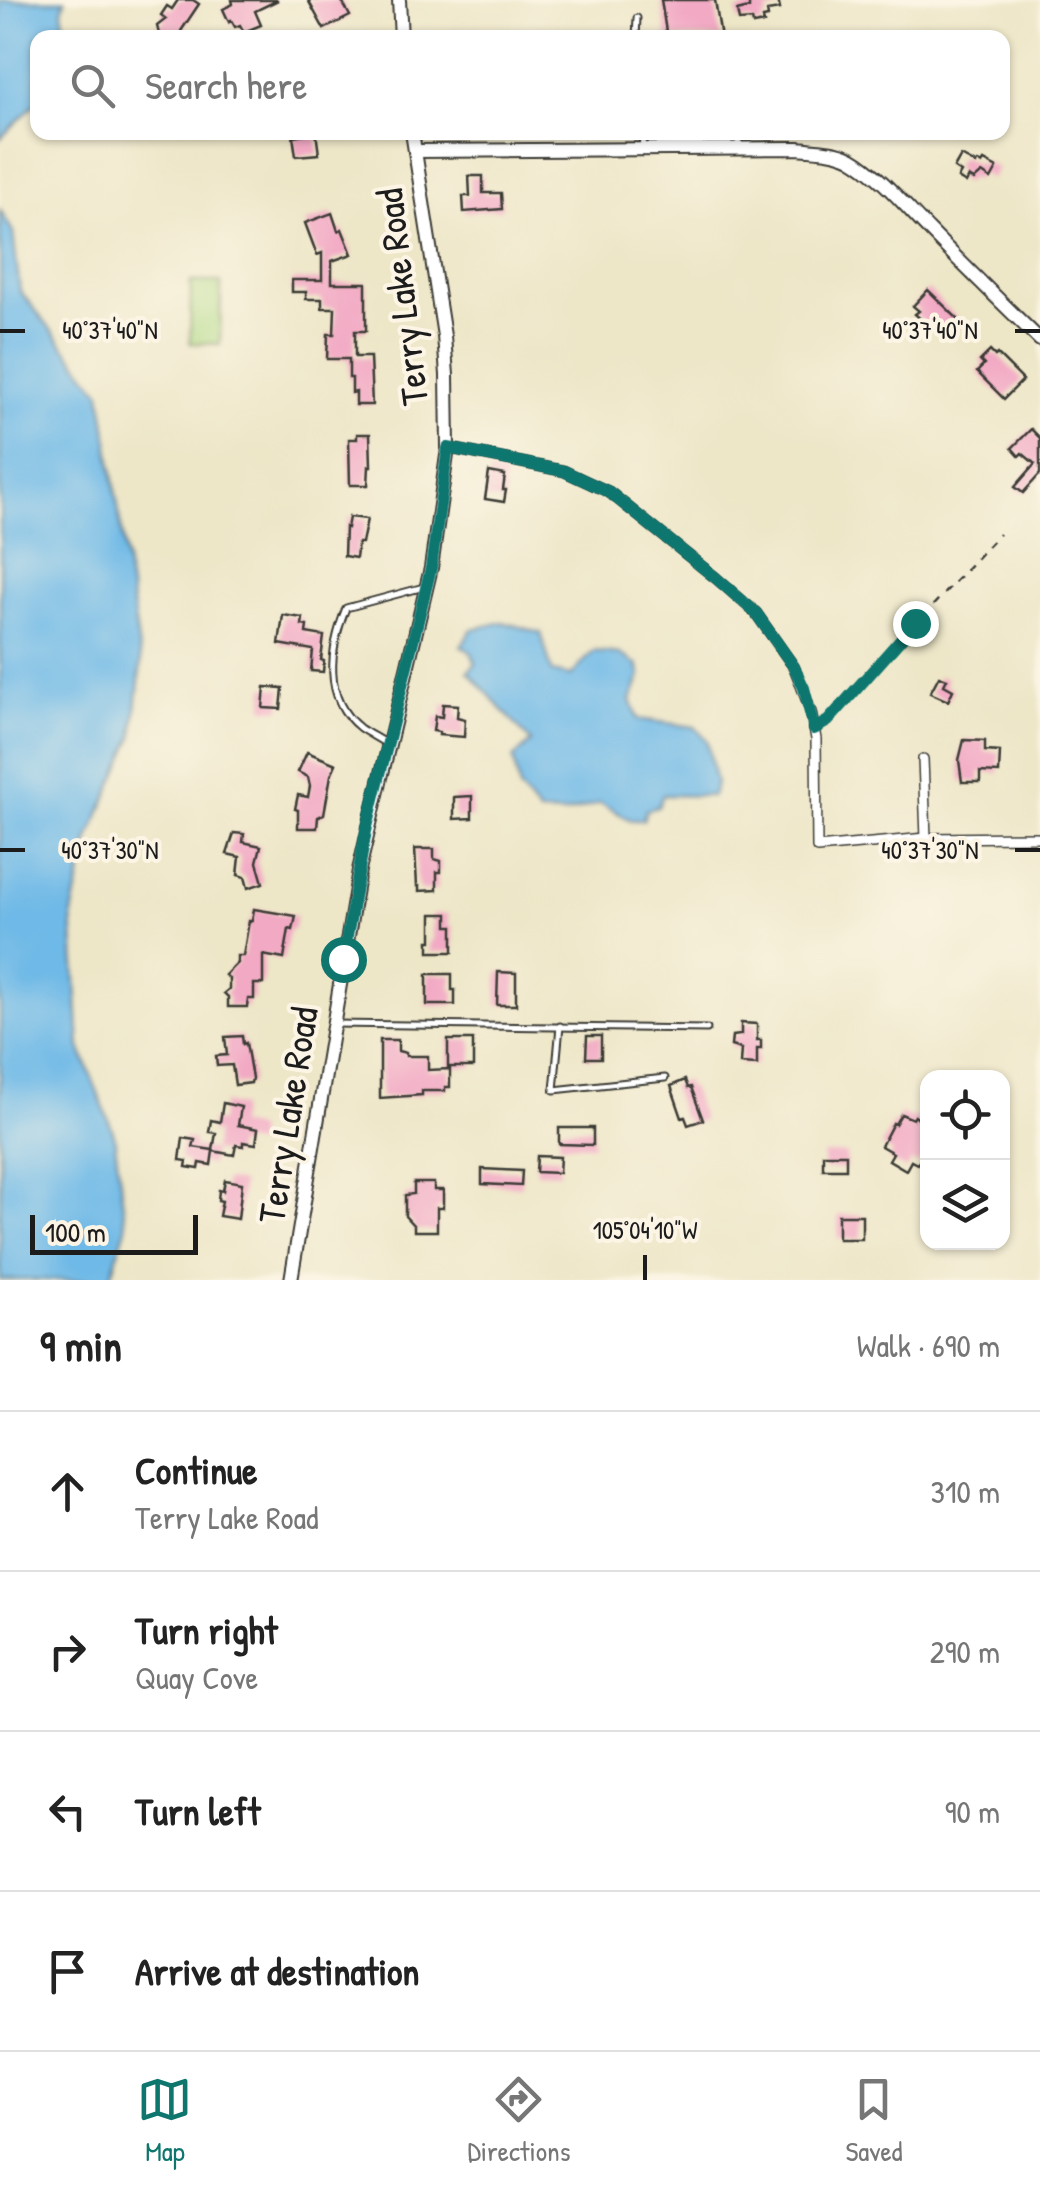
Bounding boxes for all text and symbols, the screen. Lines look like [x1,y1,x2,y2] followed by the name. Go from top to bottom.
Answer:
[30,30,1010,140] search box
[65,58,120,113] icon: search
[145,59,307,111] text: Search here
[362,186,440,408] street label: Terry Lake Road
[62,313,158,347] text: 40°37'40"N
[882,313,978,347] text: 40°37'40"N
[893,601,939,647] route end
[61,833,159,867] text: 40°37'30"N
[881,833,979,867] text: 40°37'30"N
[321,937,367,983] route start
[244,1003,330,1227] street label: Terry Lake Road
[920,1070,1010,1250] map controls
[920,1070,1010,1160] button: locate
[920,1160,1010,1250] button: layers
[30,1210,198,1254] scale bar
[45,1213,106,1251] text: 100 m
[593,1213,698,1247] text: 105°04'10"W
[40,1317,122,1374] text: 9 min
[857,1324,1000,1367] text: Walk · 690 m
[135,1444,257,1496] text: Continue
[40,1464,95,1519] icon: ahead
[931,1470,1000,1513] text: 310 m
[135,1496,319,1539] text: Terry Lake Road
[135,1604,278,1656] text: Turn right
[40,1624,95,1679] icon: right
[930,1630,1000,1673] text: 290 m
[135,1656,258,1699] text: Quay Cove
[40,1784,95,1839] icon: left
[135,1785,260,1837] text: Turn left
[945,1790,1000,1833] text: 90 m
[40,1944,95,1999] icon: arrive
[135,1945,419,1997] text: Arrive at destination
[137,2072,192,2170] tab: Map
[467,2072,570,2170] tab: Directions
[845,2072,903,2170] tab: Saved

